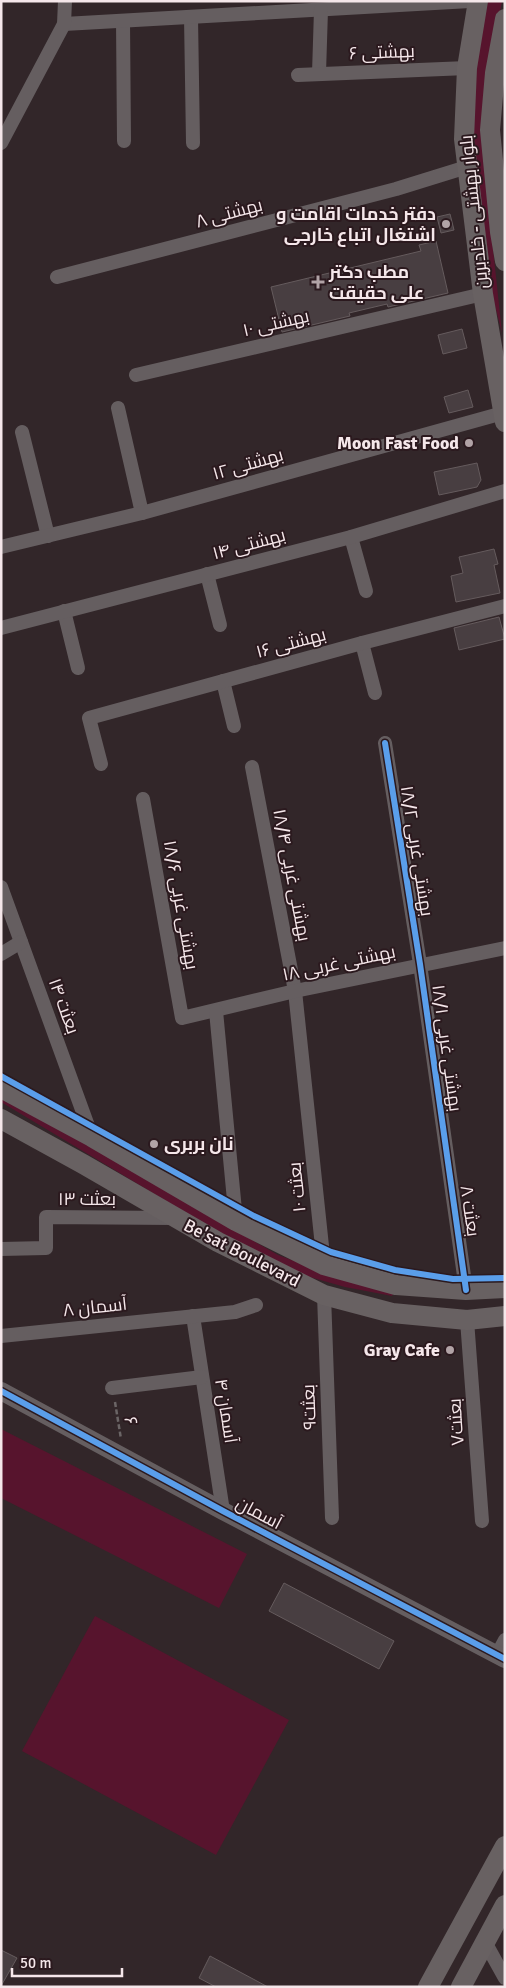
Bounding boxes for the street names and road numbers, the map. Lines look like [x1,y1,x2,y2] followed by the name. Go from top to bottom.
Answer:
[349,40,415,64] street label: ۶ بهشتی
[455,134,493,290] street label: بلوار بهشتی - خلدبرین
[193,194,265,232] street label: ۸ بهشتی
[241,305,311,341] street label: ۱۰ بهشتی
[210,443,286,485] street label: ۱۲ بهشتی
[210,524,288,564] street label: ۱۴ بهشتی
[254,623,328,663] street label: ۱۶ بهشتی
[396,784,438,918] street label: بهشتی غربی ۱۸/۲
[268,807,316,943] street label: بهشتی غربی ۱۸/۴
[159,839,203,971] street label: بهشتی غربی ۱۸/۶
[281,940,397,986] street label: بهشتی غربی ۱۸
[44,975,84,1037] street label: بعثت ۱۴
[427,983,467,1113] street label: بهشتی غربی ۱۸/۱
[283,1161,311,1213] street label: ۱۰ بعثت
[456,1184,484,1238] street label: ۸ بعثت
[58,1188,116,1210] street label: ۱۳ بعثت
[180,1214,304,1292] street label: Be'sat Boulevard
[62,1293,128,1321] street label: ۸ آسمان
[210,1377,242,1445] street label: ۴ آسمان
[297,1384,321,1430] street label: بعثت۹
[443,1398,469,1446] street label: بعثت۷
[119,1415,143,1427] street label: ۶
[232,1492,286,1534] street label: آسمان

